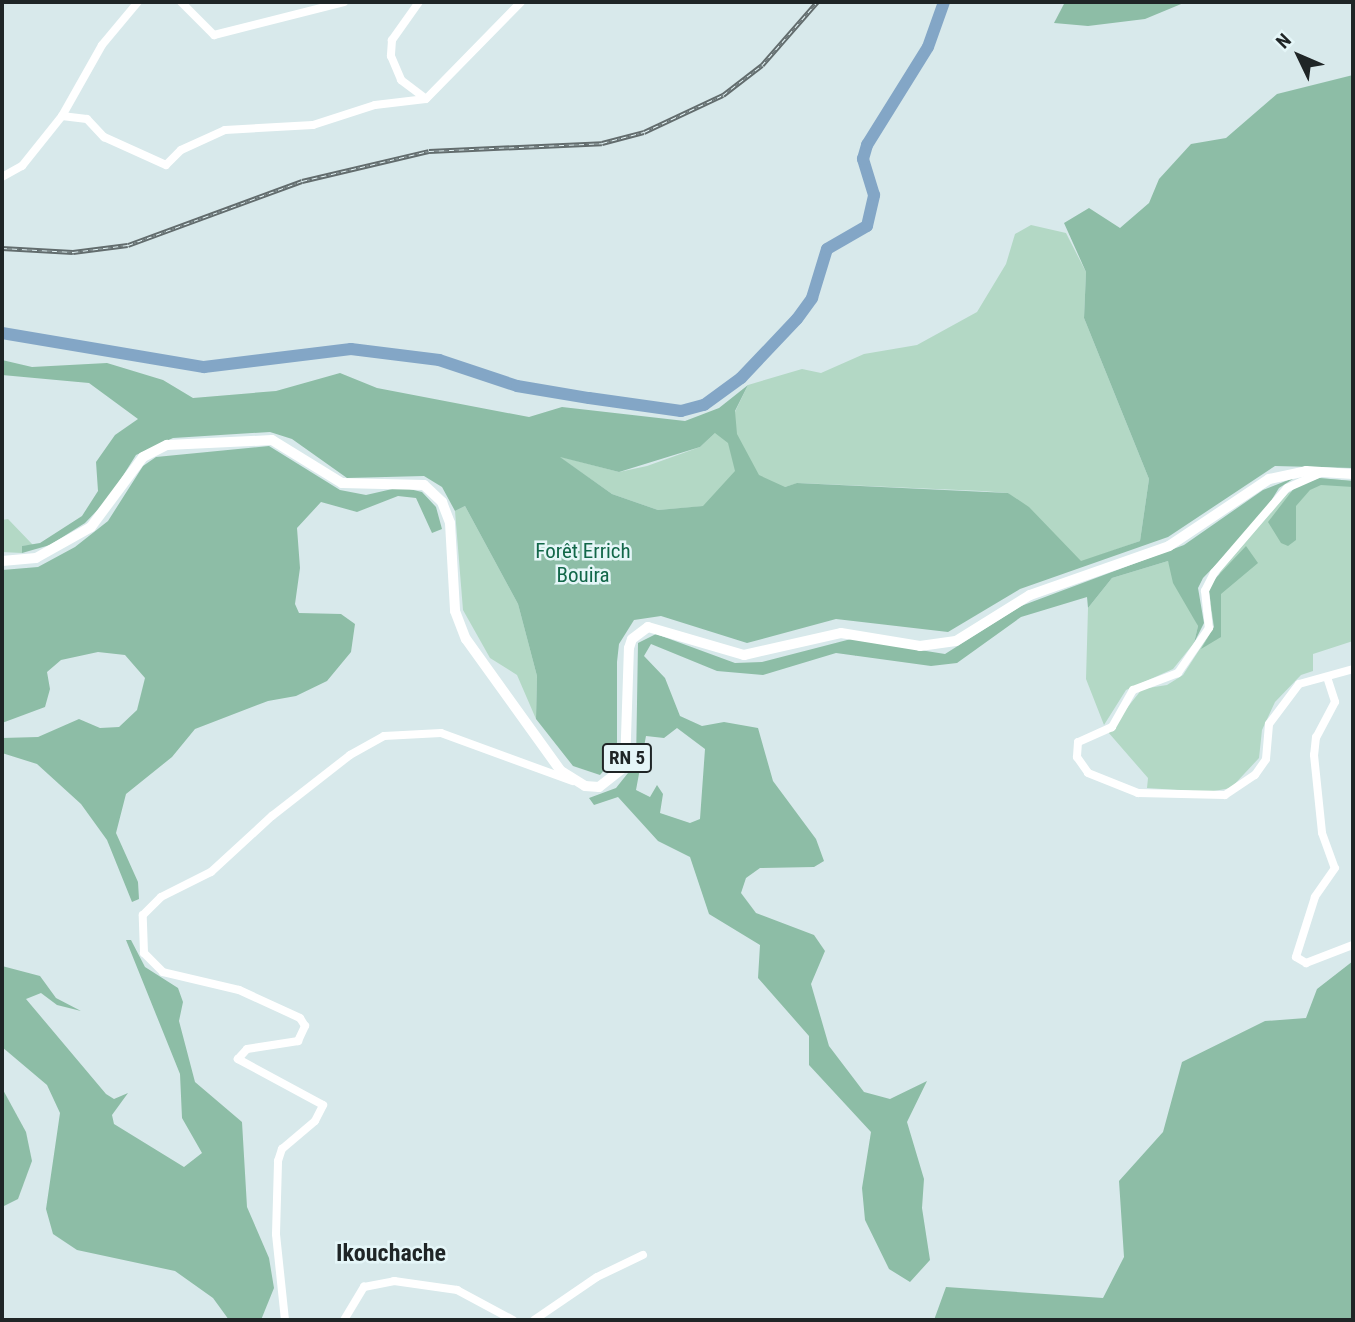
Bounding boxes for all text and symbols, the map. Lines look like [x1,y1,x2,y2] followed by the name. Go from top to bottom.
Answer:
[1264,21,1334,91] north arrow
[1271,29,1296,53] text: N
[535,538,631,588] park label: Forêt Errich Bouira
[601,743,653,774] road number: RN 5
[336,1240,446,1268] district label: Ikouchache

